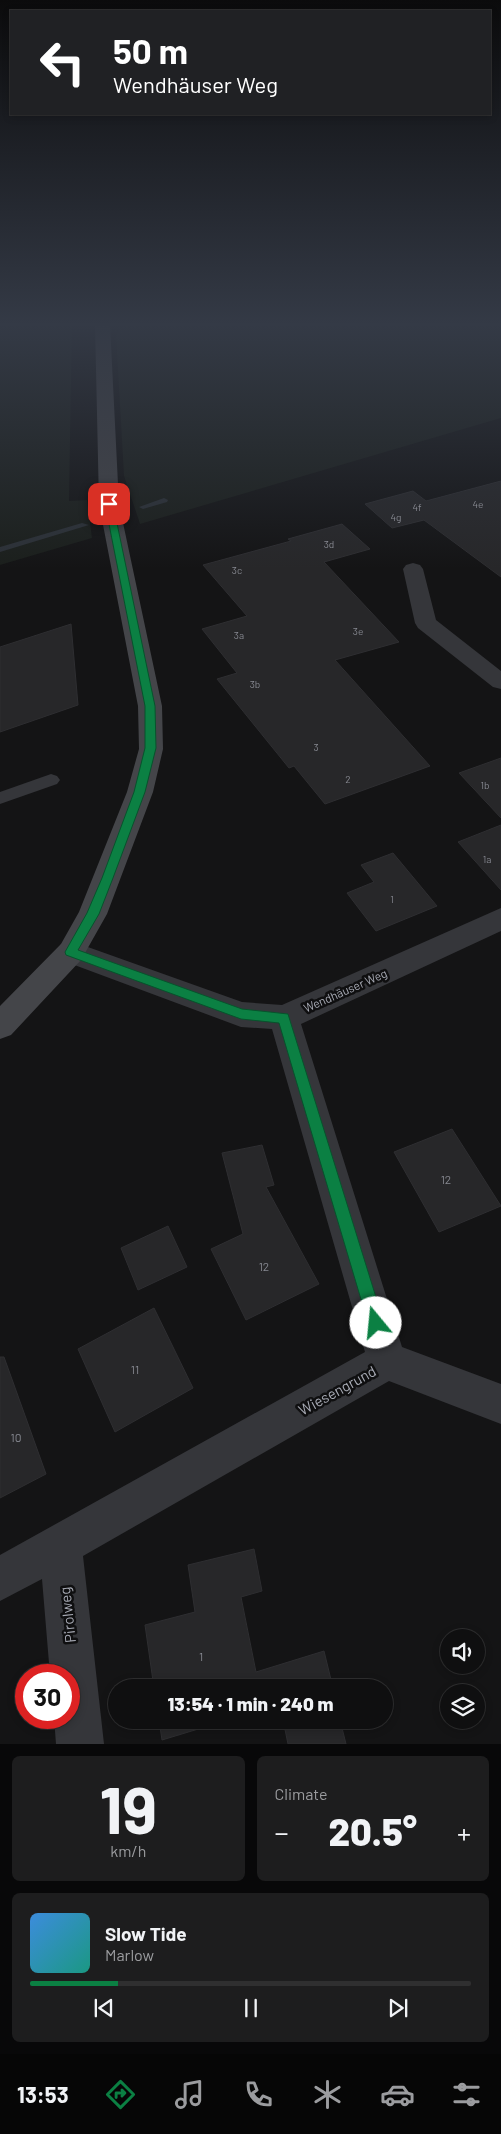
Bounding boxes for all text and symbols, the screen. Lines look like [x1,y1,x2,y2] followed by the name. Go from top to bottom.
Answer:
[113,29,188,71] text: 50 m
[30,30,95,95] icon: left
[113,71,278,97] text: Wendhäuser Weg
[88,483,130,525] pin
[95,490,123,518] icon: arrive
[473,498,483,510] house number: 4e
[412,501,422,513] house number: 4f
[391,511,401,523] house number: 4g
[324,538,334,550] house number: 3d
[232,564,242,576] house number: 3c
[353,625,363,637] house number: 3e
[234,629,244,641] house number: 3a
[250,678,260,690] house number: 3b
[313,741,319,753] house number: 3
[345,773,351,785] house number: 2
[481,779,489,791] house number: 1b
[483,853,491,865] house number: 1a
[390,893,394,905] house number: 1
[301,965,389,1015] street label: Wendhäuser Weg
[441,1172,451,1186] house number: 12
[259,1259,269,1273] house number: 12
[349,1296,401,1348] position arrow
[295,1361,379,1419] street label: Wiesengrund
[131,1362,139,1376] house number: 11
[11,1430,21,1444] house number: 10
[55,1586,79,1644] street label: Pirolweg
[440,1629,485,1729] map controls
[440,1629,485,1674] button: sound
[199,1649,203,1663] house number: 1
[15,1664,80,1729] speed limit sign: 30
[440,1684,485,1729] button: layers
[167,1692,334,1715] text: 13:54 · 1 min · 240 m
[99,1769,157,1847] text: 19
[275,1784,327,1803] text: Climate
[329,1808,417,1854] text: 20.5°
[275,1815,289,1849] text: −
[457,1815,471,1849] text: +
[110,1841,146,1860] text: km/h
[105,1922,187,1945] text: Slow Tide
[105,1945,154,1964] text: Marlow
[90,1994,118,2022] icon: previous
[237,1994,265,2022] icon: pause
[384,1994,412,2022] icon: next
[103,2077,138,2112] icon: directions
[172,2077,207,2112] icon: music
[241,2077,276,2112] icon: phone
[310,2077,345,2112] icon: climate
[380,2077,415,2112] icon: car
[449,2077,484,2112] icon: filters
[17,2081,69,2107] text: 13:53

